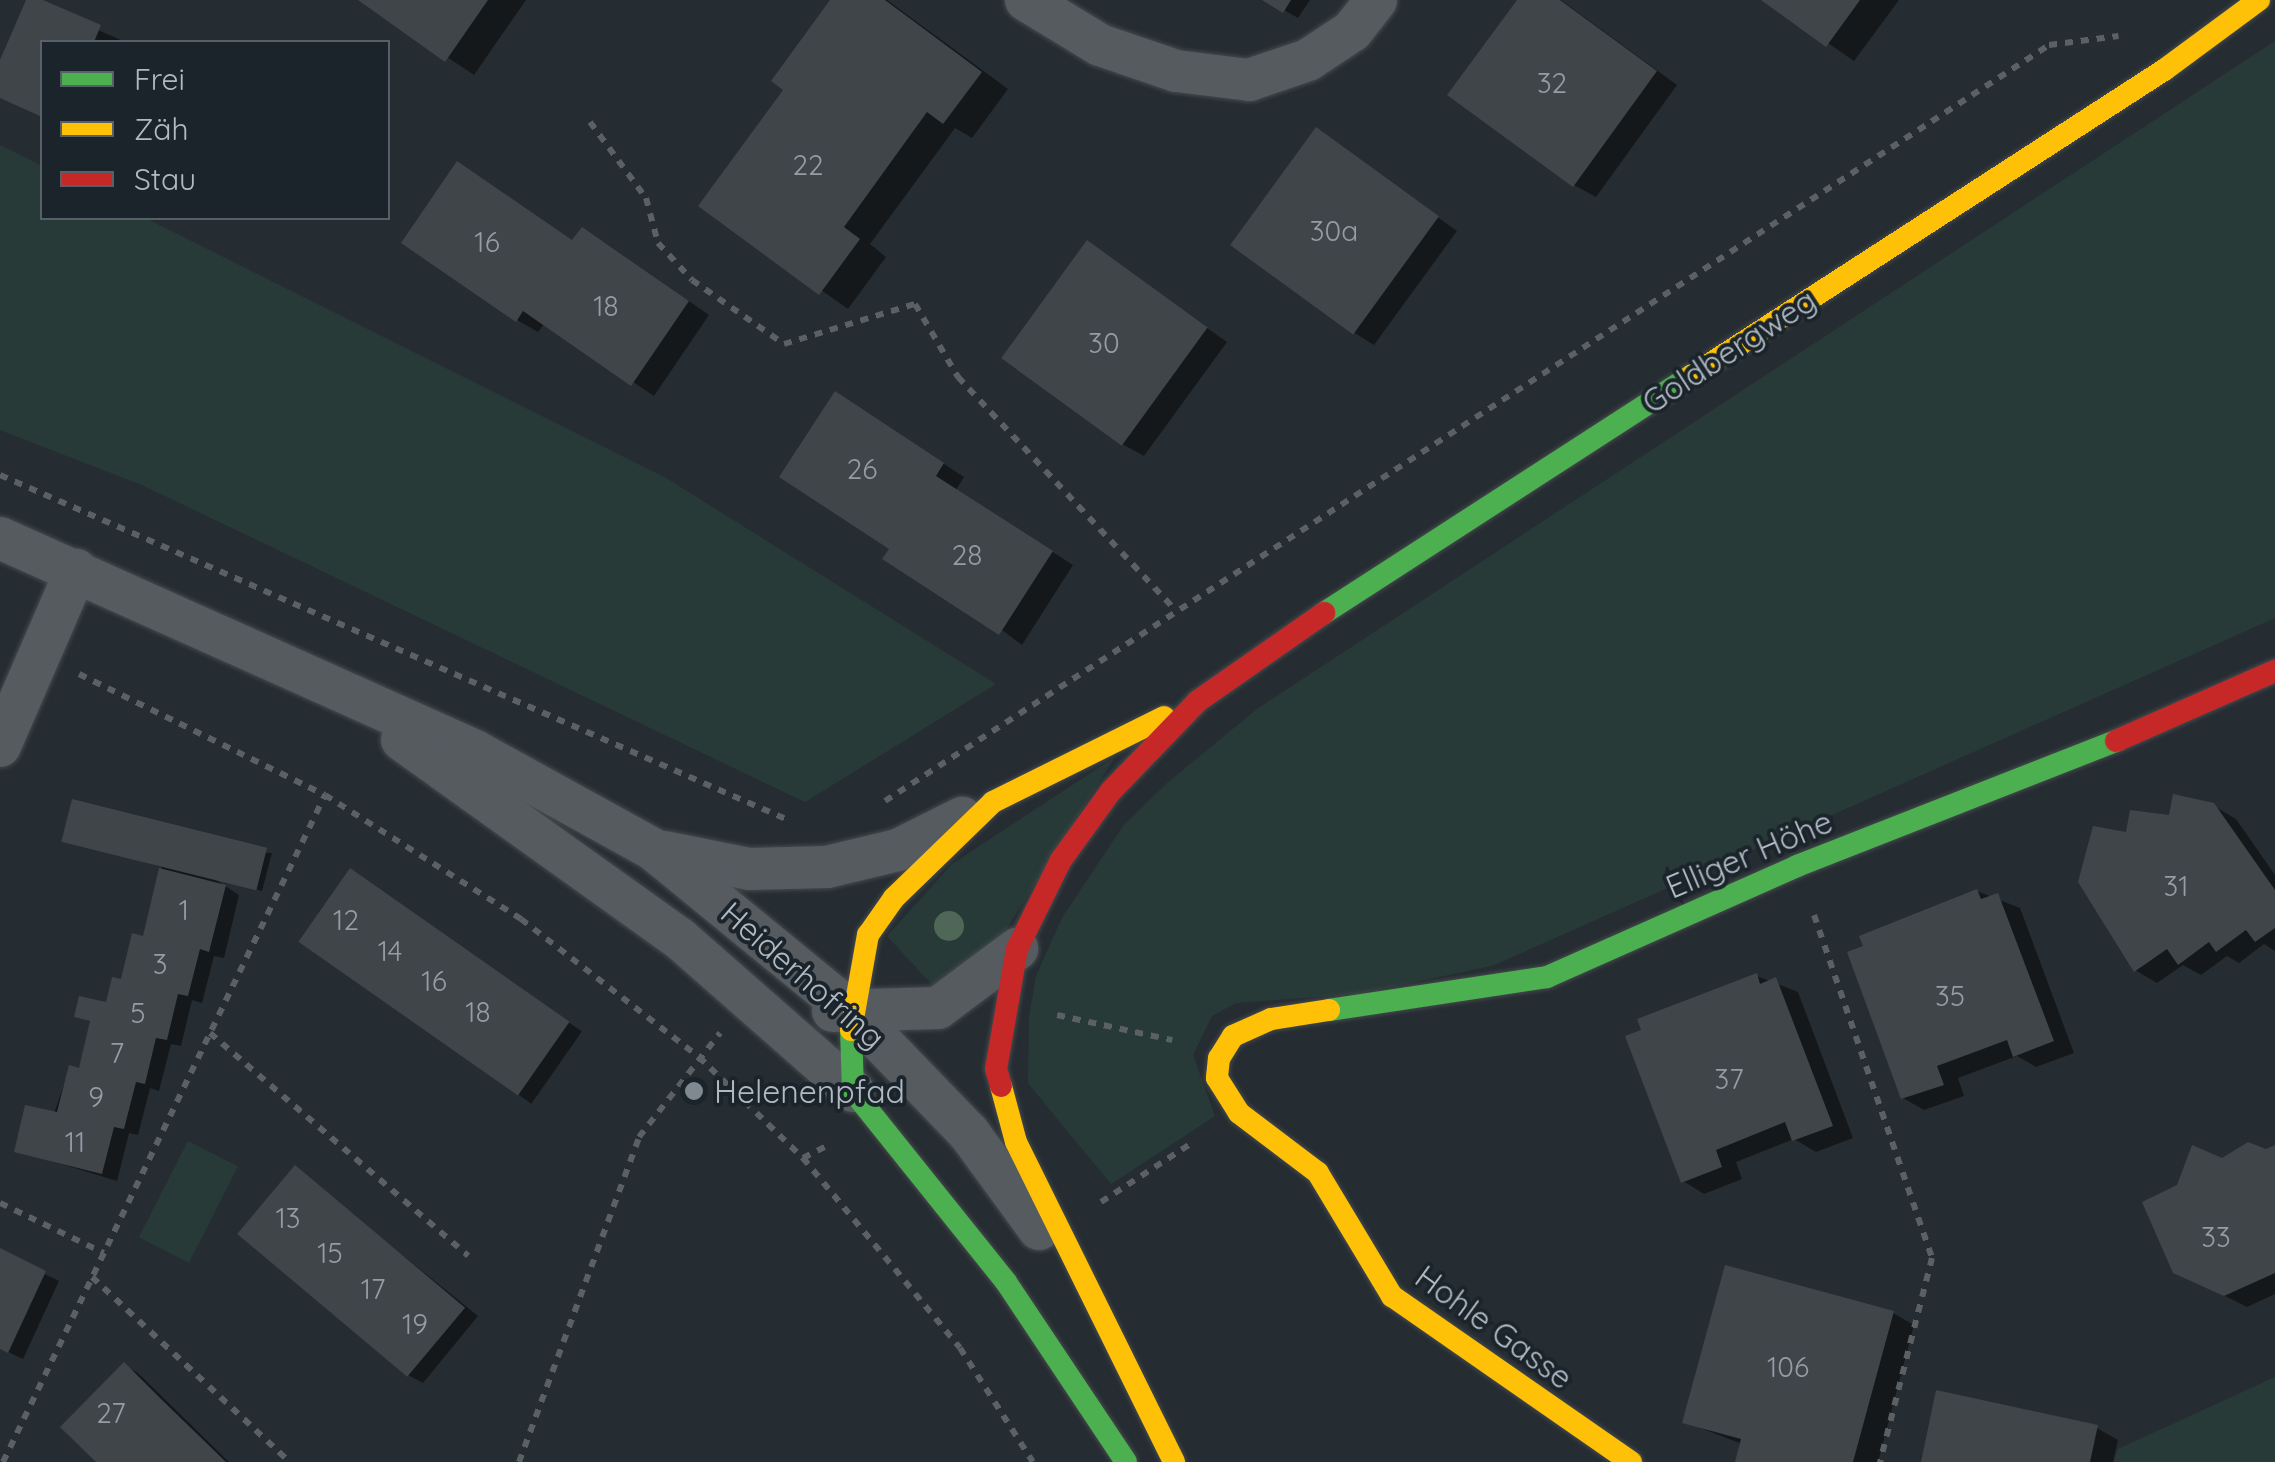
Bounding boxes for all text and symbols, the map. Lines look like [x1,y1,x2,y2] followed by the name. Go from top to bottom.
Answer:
[40,40,390,220] legend
[134,60,185,98] text: Frei
[1537,66,1567,100] house number: 32
[134,110,189,148] text: Zäh
[792,148,824,182] house number: 22
[134,160,196,198] text: Stau
[1310,214,1358,248] house number: 30a
[474,225,500,259] house number: 16
[1635,281,1823,421] street label: Goldbergweg
[593,289,619,323] house number: 18
[1088,326,1120,360] house number: 30
[847,452,877,486] house number: 26
[952,538,982,572] house number: 28
[1660,802,1838,906] street label: Elliger Höhe
[2163,869,2189,903] house number: 31
[179,893,189,927] house number: 1
[713,893,893,1057] street label: Heiderhofring
[333,903,359,937] house number: 12
[378,934,402,968] house number: 14
[153,947,167,981] house number: 3
[421,964,447,998] house number: 16
[1935,979,1965,1013] house number: 35
[465,995,491,1029] house number: 18
[130,996,146,1030] house number: 5
[110,1036,124,1070] house number: 7
[1714,1062,1744,1096] house number: 37
[714,1072,905,1110] place label: Helenenpfad
[88,1080,104,1114] house number: 9
[683,1080,705,1102] marker: Helenenpfad
[65,1125,85,1159] house number: 11
[275,1201,301,1235] house number: 13
[2201,1220,2231,1254] house number: 33
[317,1236,343,1270] house number: 15
[1408,1257,1580,1397] street label: Hohle Gasse
[361,1272,385,1306] house number: 17
[402,1307,428,1341] house number: 19
[1767,1350,1809,1384] house number: 106
[96,1396,126,1430] house number: 27

